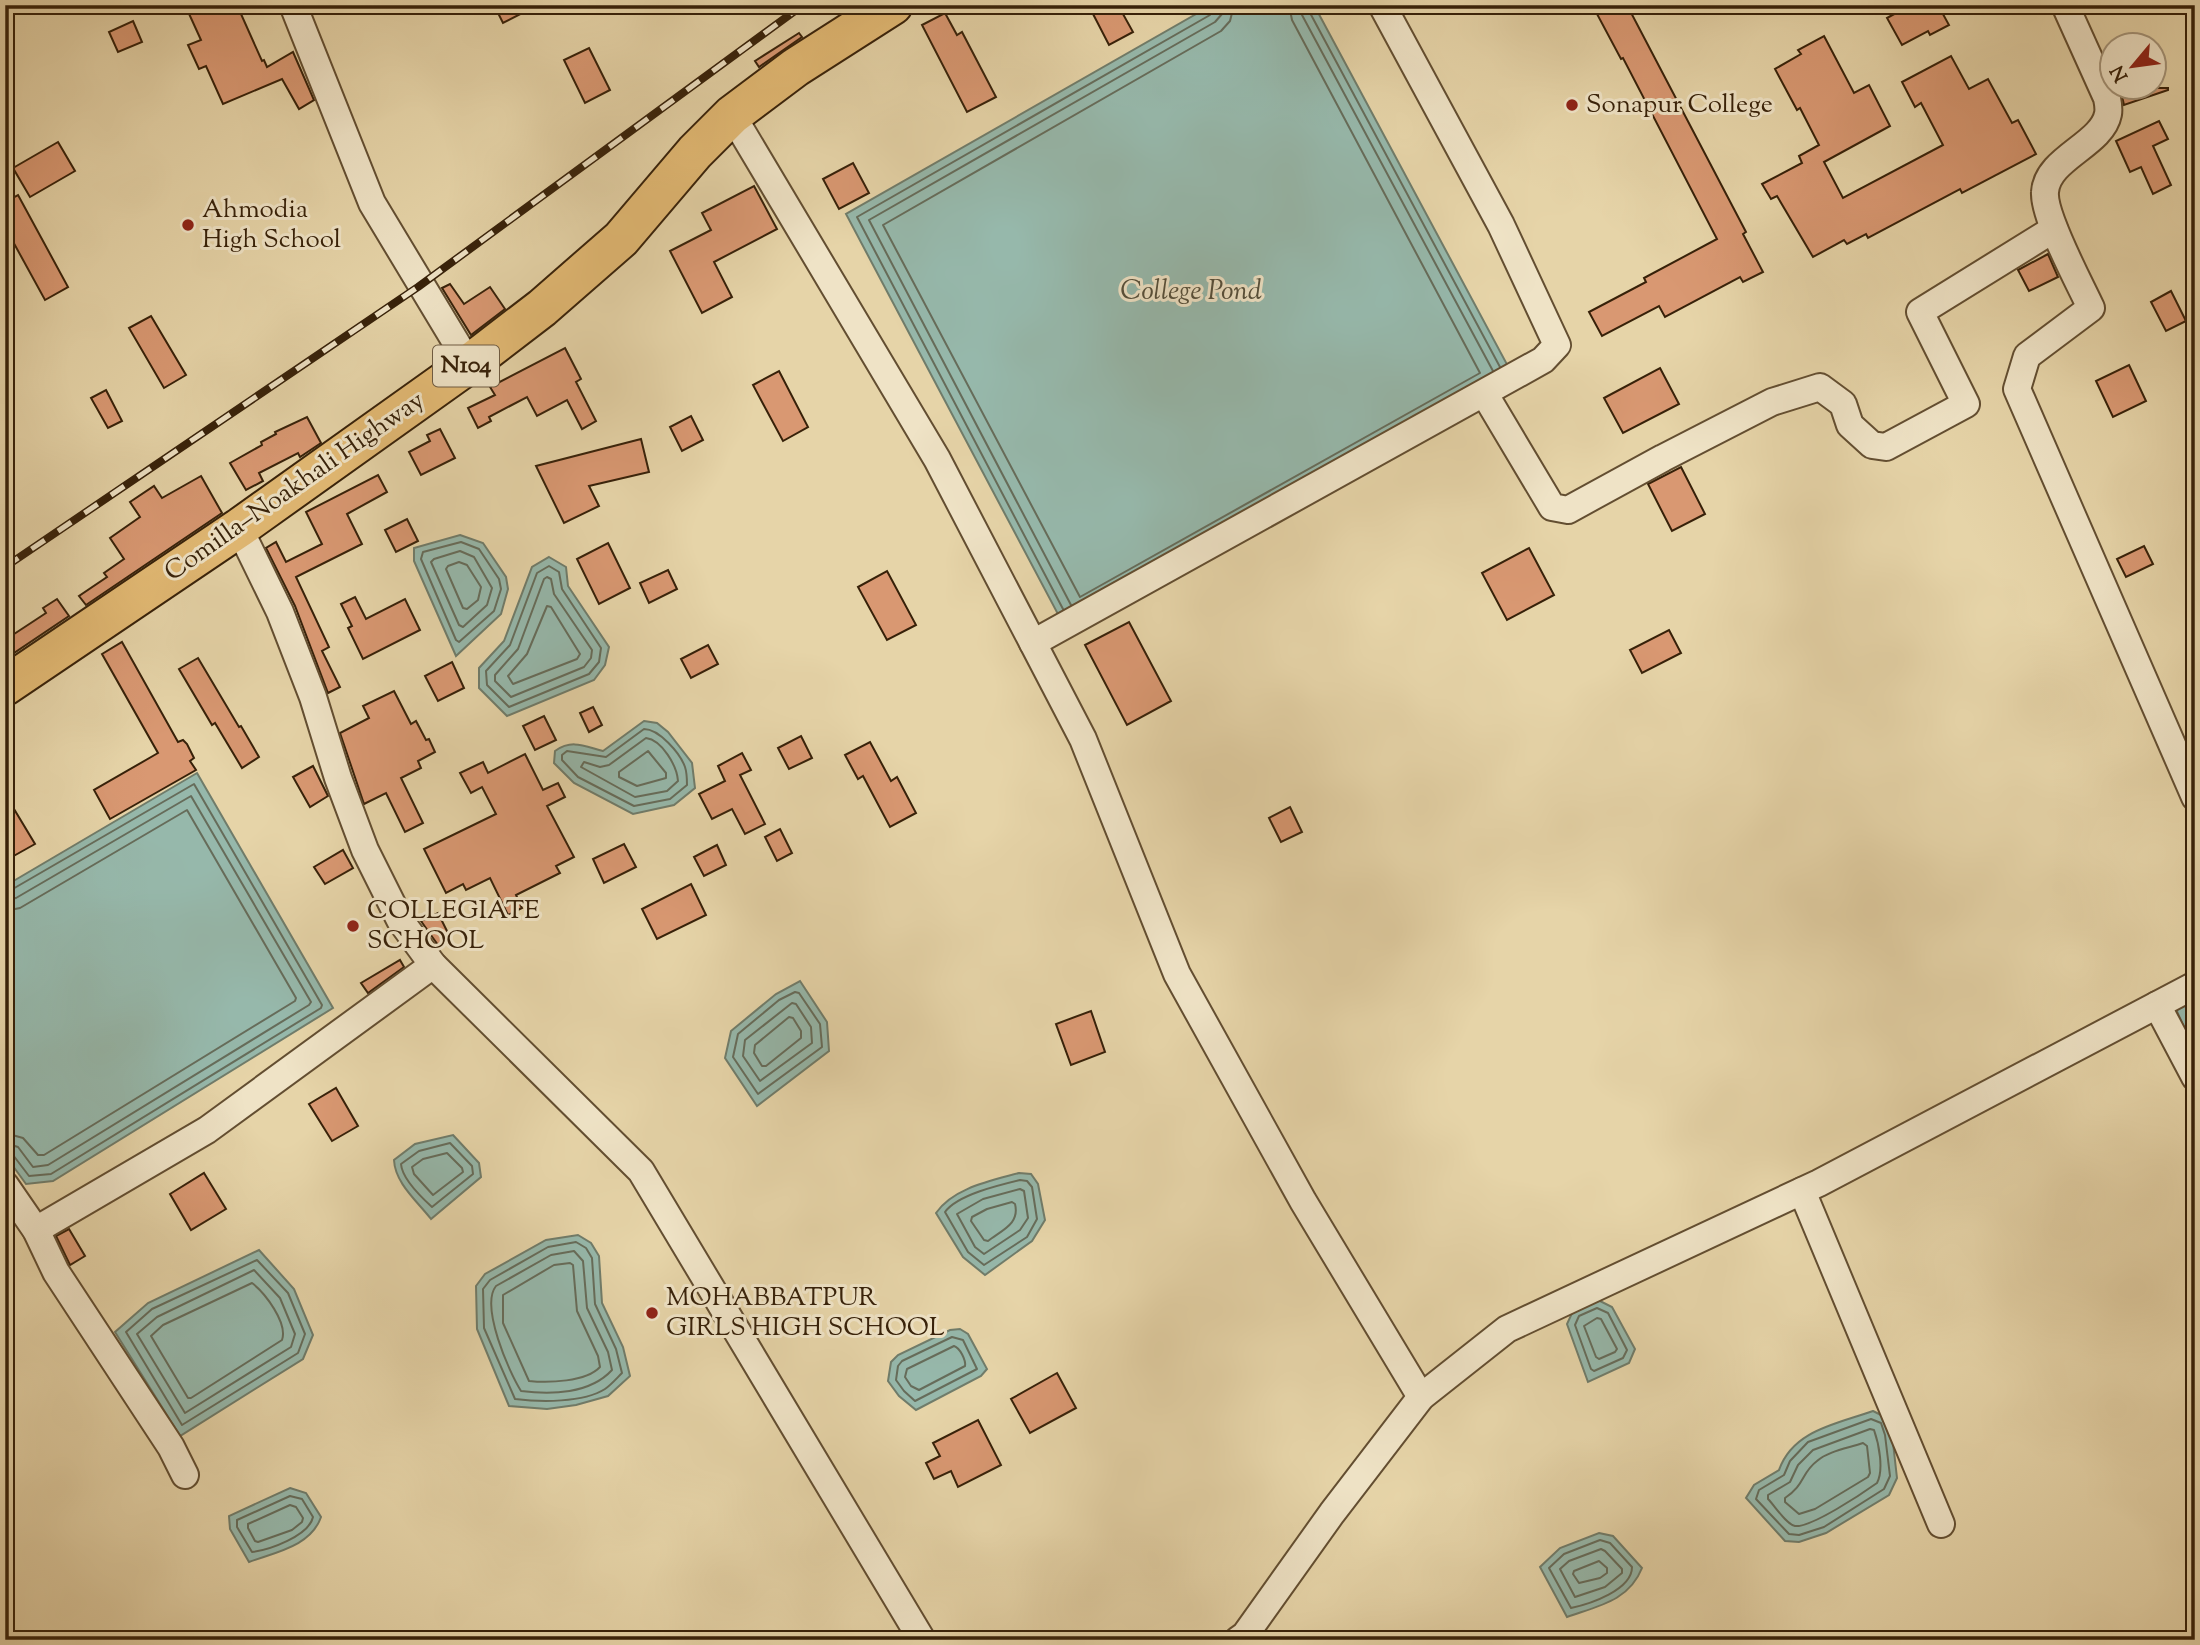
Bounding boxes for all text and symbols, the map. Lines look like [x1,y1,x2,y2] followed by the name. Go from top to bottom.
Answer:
[2098,32,2168,102] north arrow
[2105,60,2136,86] text: N
[1586,87,1773,124] place label: Sonapur College
[1564,97,1580,113] marker: Sonapur College
[202,192,341,259] place label: Ahmodia High School
[180,217,196,233] marker: Ahmodia High School
[1120,272,1262,312] water label: College Pond
[433,346,499,386] road number: N104
[158,383,433,591] street label: Comilla–Noakhali Highway
[367,893,540,960] place label: COLLEGIATE SCHOOL
[345,918,361,934] marker: COLLEGIATE SCHOOL
[666,1280,945,1347] place label: MOHABBATPUR GIRLS HIGH SCHOOL
[644,1305,660,1321] marker: MOHABBATPUR GIRLS HIGH SCHOOL

